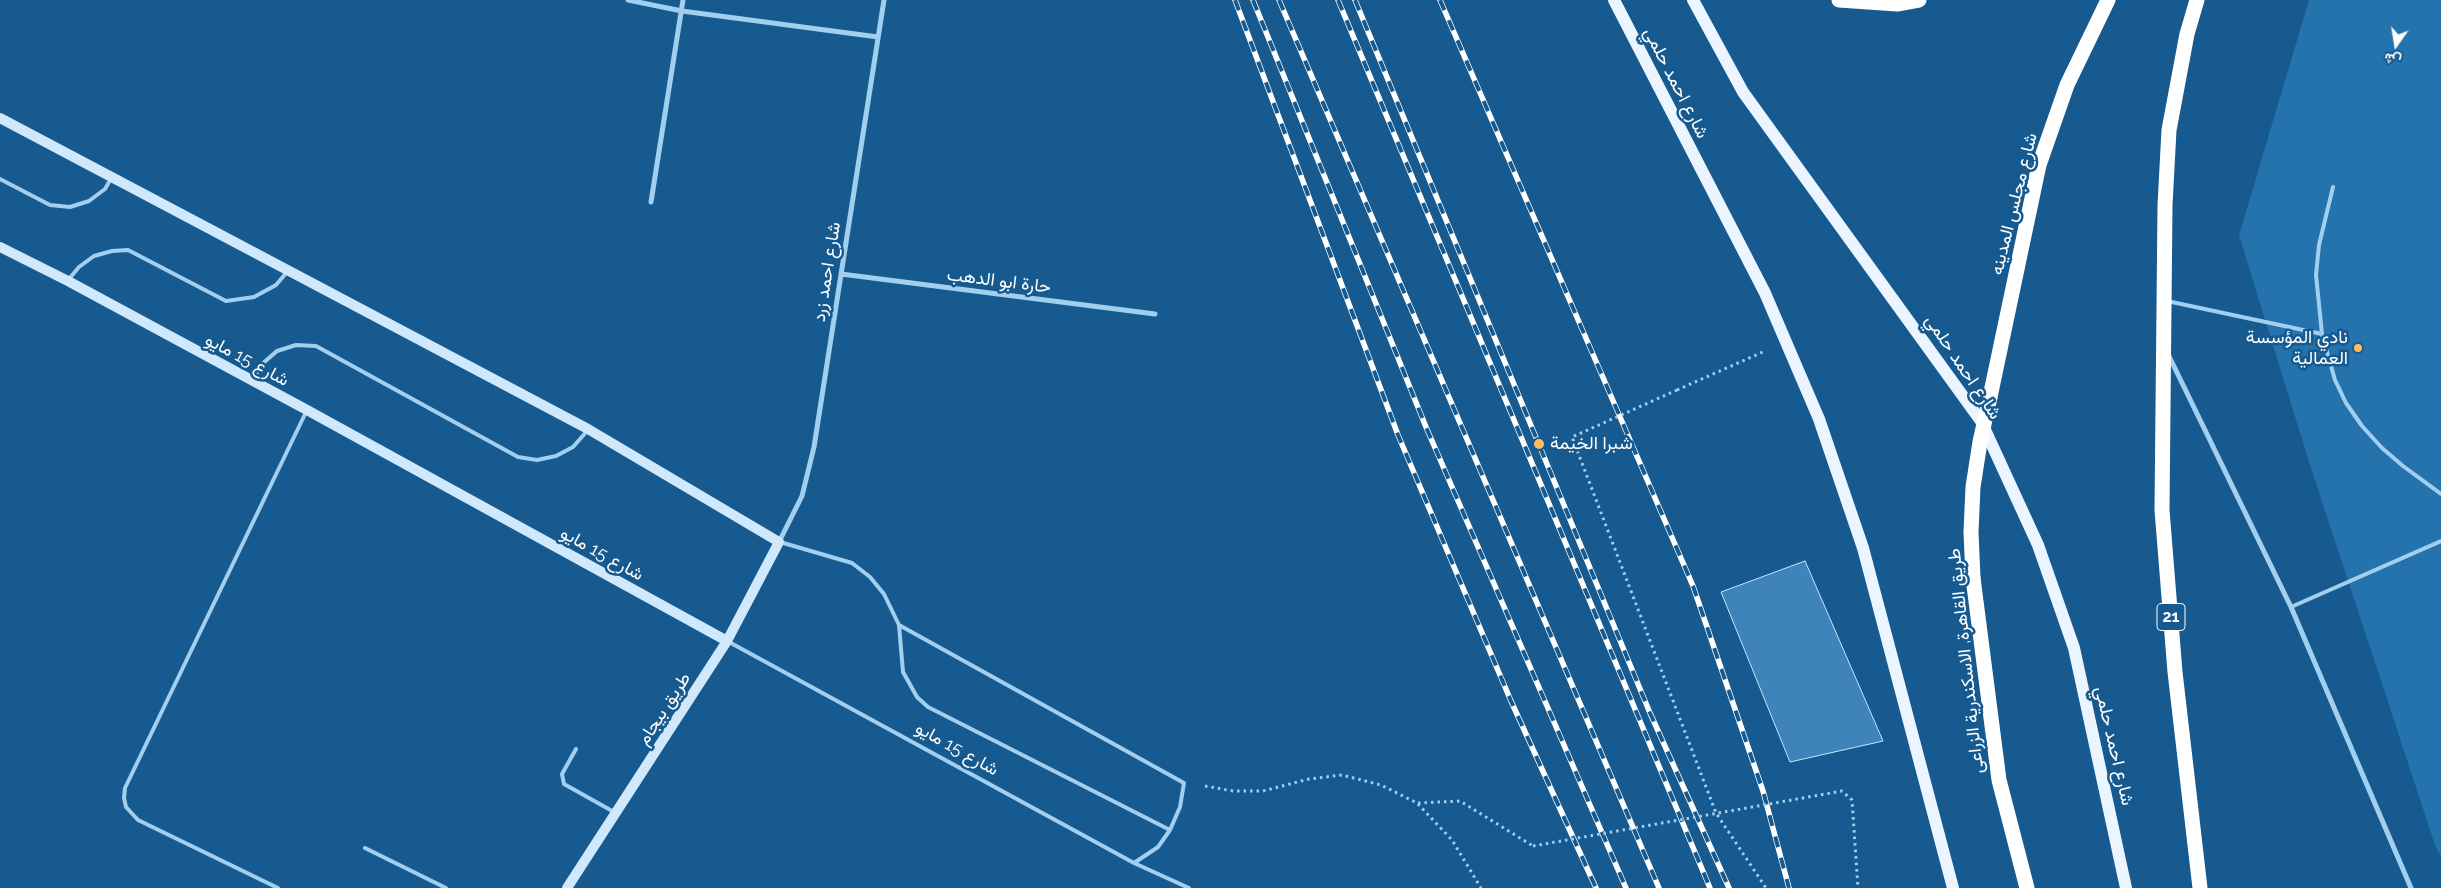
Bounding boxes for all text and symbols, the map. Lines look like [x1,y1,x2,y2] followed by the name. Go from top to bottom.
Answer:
[2371,20,2421,70] north arrow
[1639,24,1713,142] street label: شارع احمد حلمي
[2383,50,2403,69] text: ش
[1986,131,2042,277] street label: شارع مجلس المدينه
[808,221,846,323] street label: شارع احمد زرد
[946,264,1052,298] street label: حارة ابو الدهب
[1920,311,2006,423] street label: شارع احمد حلمي
[2246,327,2348,369] place label: نادي المؤسسة العمالية
[201,329,293,391] street label: شارع 15 مايو
[2352,342,2364,354] marker: نادي المؤسسة العمالية
[1550,433,1633,455] place label: شبرا الخيمة
[1532,437,1546,451] marker: شبرا الخيمة
[557,522,647,586] street label: شارع 15 مايو
[1943,547,1989,775] street label: طريق القاهرة, الاسكندرية الزراعى
[2157,604,2185,630] road number: 21
[633,669,695,749] street label: طريق بيجام
[2090,684,2138,808] street label: شارع احمد حلمي
[912,717,1002,781] street label: شارع 15 مايو

